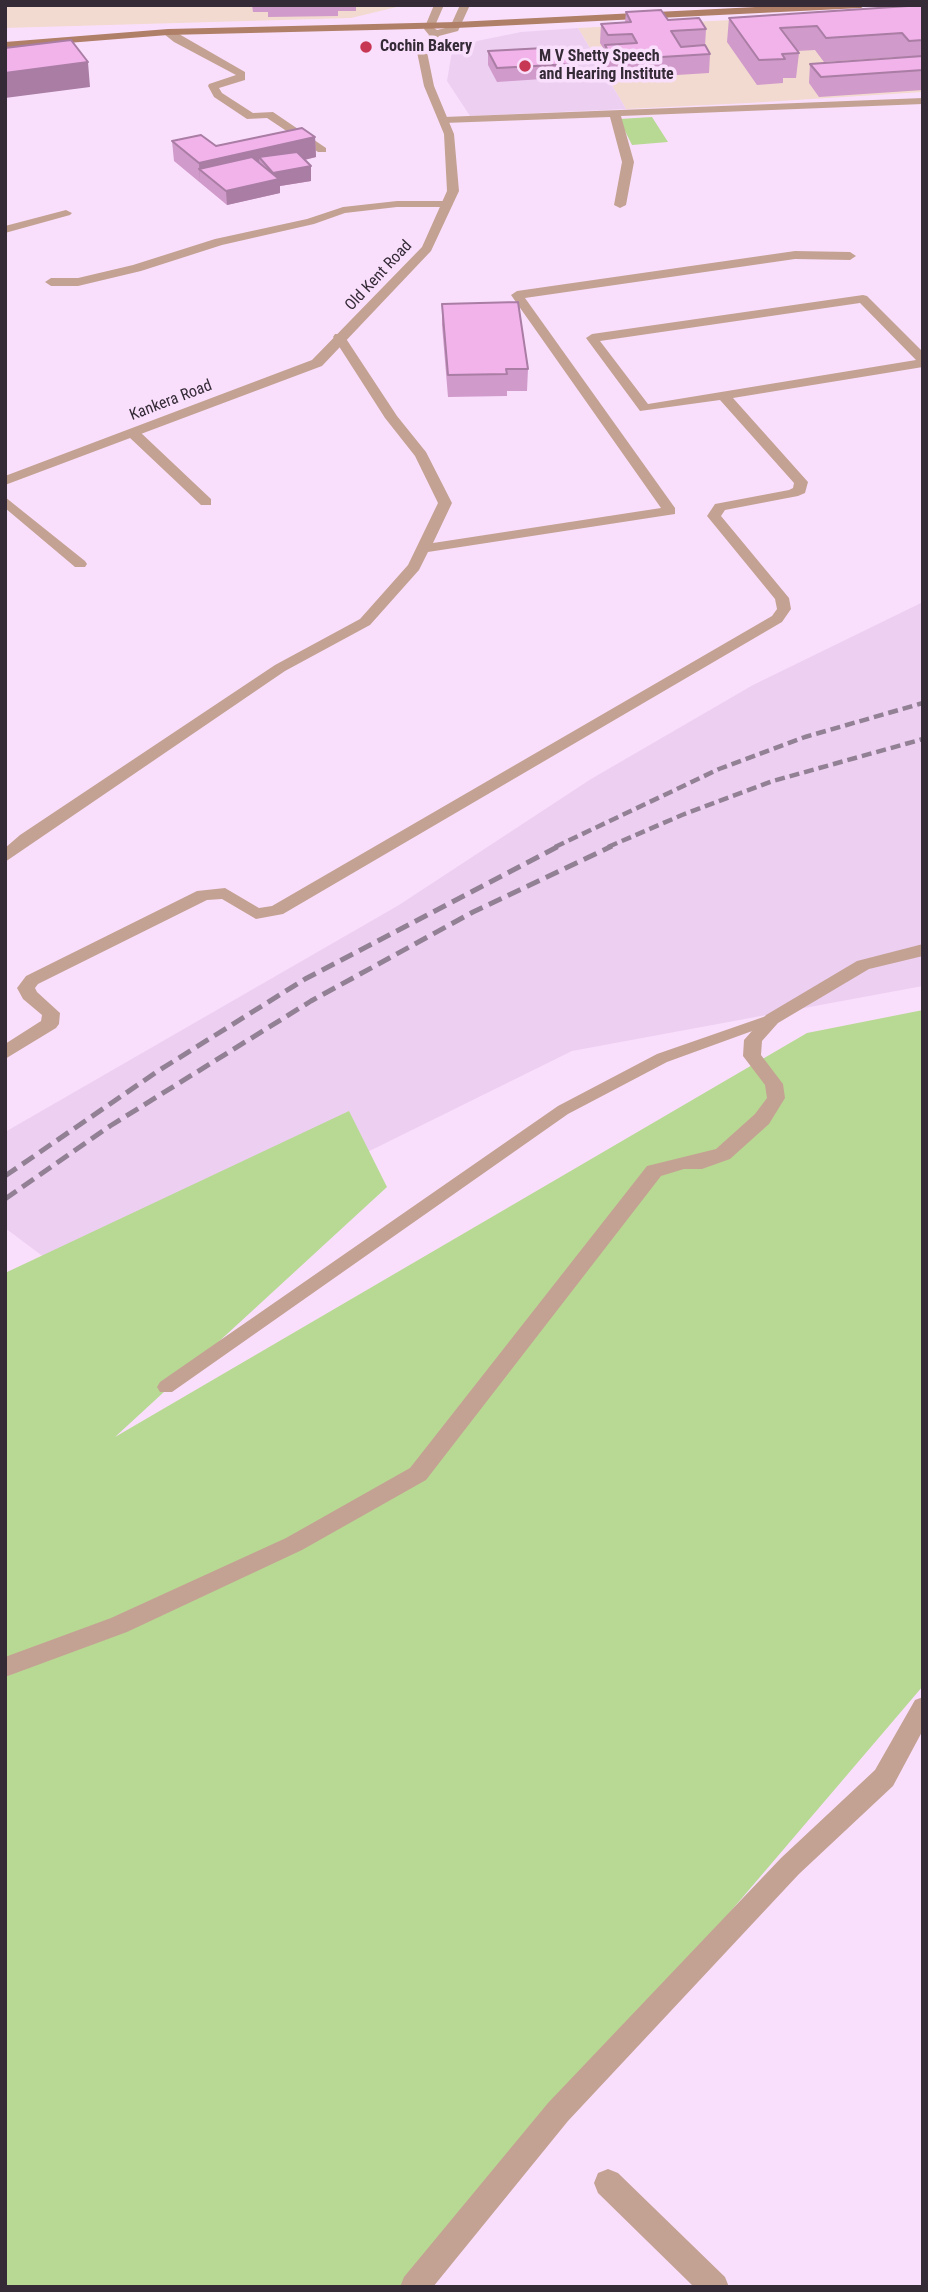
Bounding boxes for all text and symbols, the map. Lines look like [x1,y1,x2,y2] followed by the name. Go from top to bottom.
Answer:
[380,37,472,57] place label: Cochin Bakery
[358,39,374,55] marker: Cochin Bakery
[539,47,674,85] place label: M V Shetty Speech and Hearing Institute
[517,58,533,74] marker: M V Shetty Speech and Hearing Institute
[342,237,416,315] street label: Old Kent Road
[127,376,215,426] street label: Kankera Road

